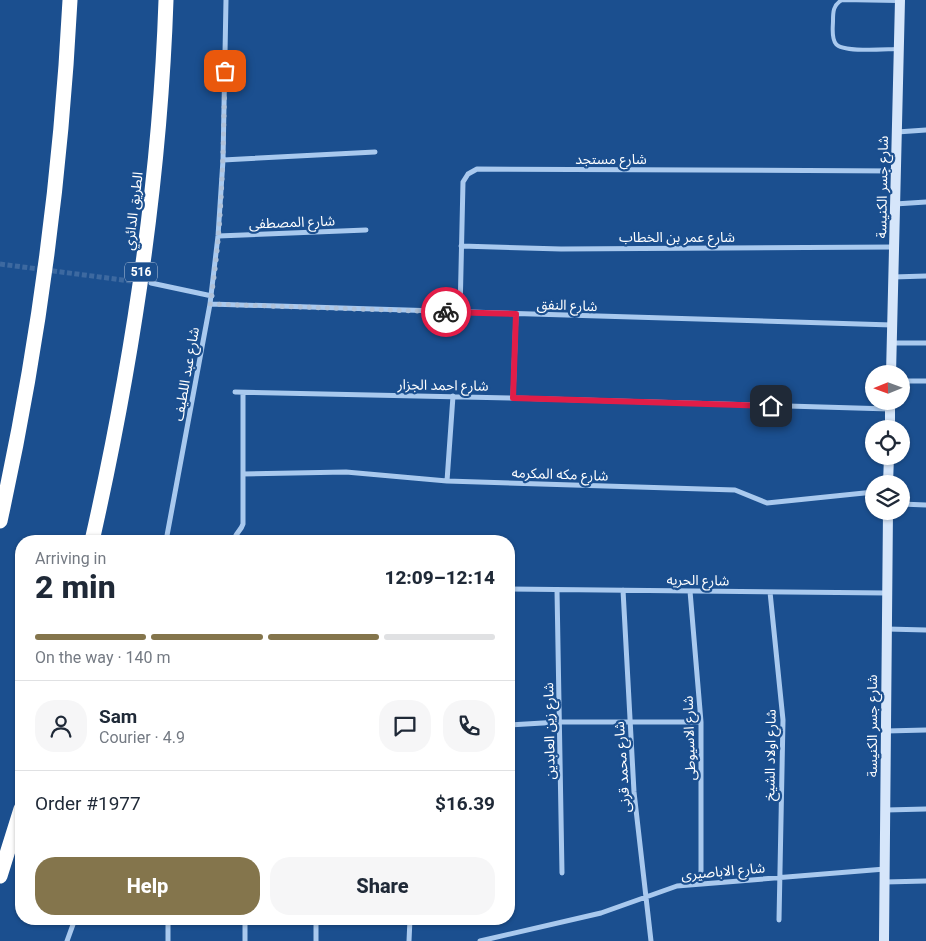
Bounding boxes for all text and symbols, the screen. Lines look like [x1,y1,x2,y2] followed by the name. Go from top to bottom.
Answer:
[204,50,246,92] pin
[211,57,239,85] icon: bag
[873,135,894,239] street label: شارع جسر الكنيسة
[575,151,647,170] street label: شارع مستجد
[120,171,149,251] street label: الطريق الدائري
[249,212,336,234] street label: شارع المصطفى
[619,229,735,248] street label: شارع عمر بن الخطاب
[125,262,157,282] road number: 516
[421,287,471,337] courier
[536,296,598,317] street label: شارع النفق
[432,298,460,326] icon: bike
[170,326,205,423] street label: شارع عبد اللطيف
[865,365,910,410] north arrow
[865,365,910,520] map controls
[396,376,489,397] street label: شارع احمد الجزار
[750,385,792,427] pin
[757,392,785,420] icon: home
[865,420,910,465] button: locate
[511,464,609,487] street label: شارع مكه المكرمه
[865,475,910,520] button: layers
[35,549,106,568] text: Arriving in
[384,566,495,589] text: 12:09–12:14
[35,568,116,606] text: 2 min
[666,571,730,592] street label: شارع الحريه
[35,648,171,667] text: On the way · 140 m
[864,675,883,777] street label: شارع جسر الكنيسة
[540,682,561,780] street label: شارع زين العابدين
[680,695,701,781] street label: شارع الاسيوطى
[35,700,87,752] button: person
[379,700,431,752] button: chat
[443,700,495,752] button: phone
[99,705,137,728] text: Sam
[761,709,782,801] street label: شارع اولاد الشيخ
[611,721,636,813] street label: شارع محمد قرنى
[99,728,185,747] text: Courier · 4.9
[35,792,141,815] text: Order #1977
[435,792,495,815] text: $16.39
[35,857,260,915] button: Help
[270,857,495,915] button: Share
[680,859,766,886] street label: شارع الاباصيرى

